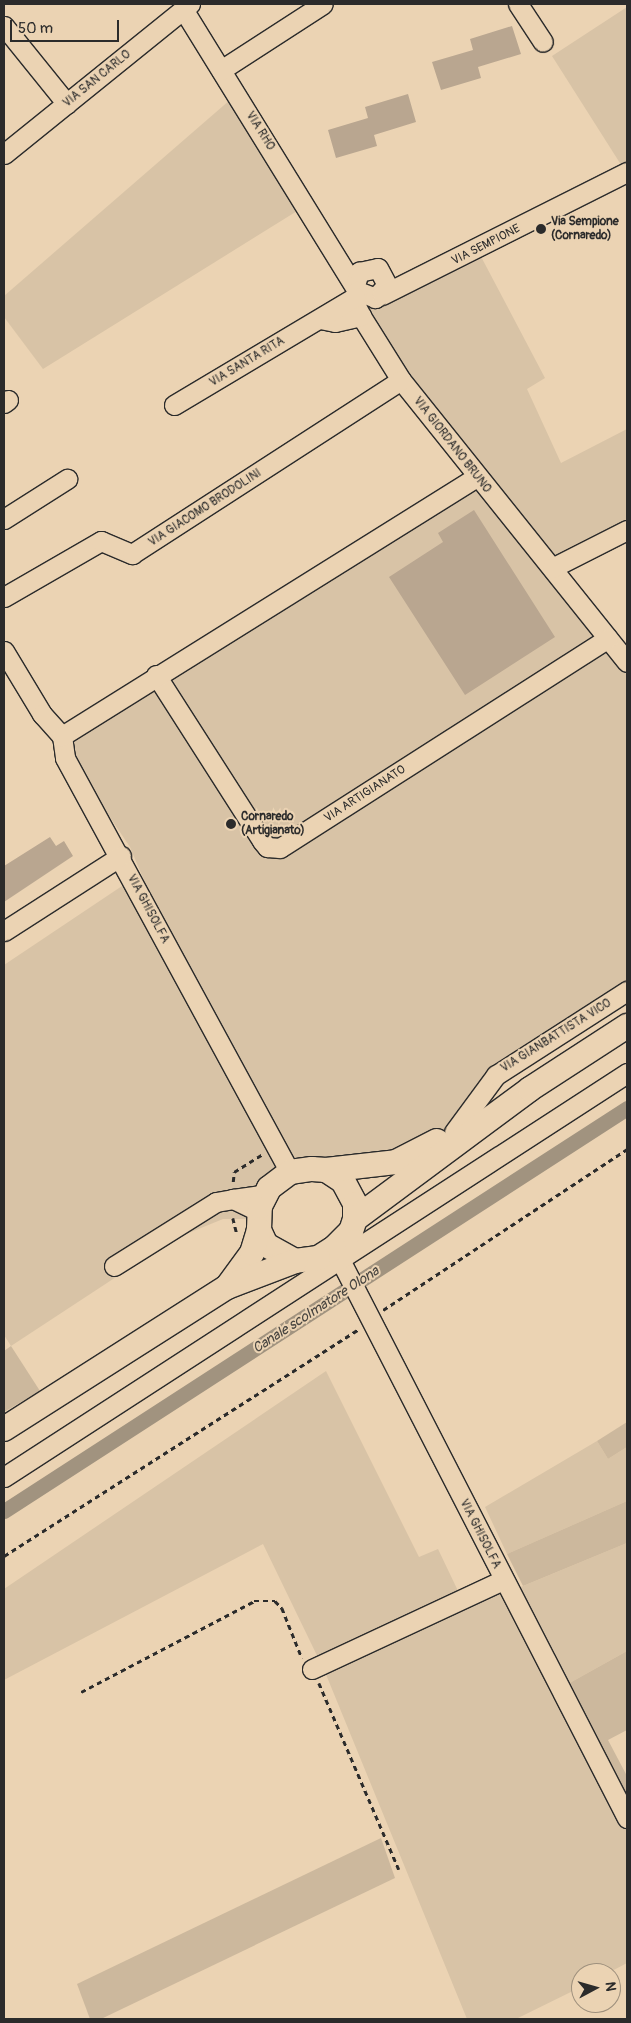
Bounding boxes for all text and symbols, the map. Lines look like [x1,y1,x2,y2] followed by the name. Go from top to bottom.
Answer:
[12,10,121,42] scale bar
[18,19,53,38] text: 50 m
[60,47,134,111] street label: VIA SAN CARLO
[242,109,278,153] street label: VIA RHO
[551,215,619,243] place label: Via Sempione (Cornaredo)
[449,222,523,268] street label: VIA SEMPIONE
[535,223,547,235] marker: Via Sempione (Cornaredo)
[207,334,287,390] street label: VIA SANTA RITA
[410,394,494,496] street label: VIA GIORDANO BRUNO
[146,466,264,550] street label: VIA GIACOMO BRODOLINI
[322,762,408,826] street label: VIA ARTIGIANATO
[241,810,305,838] place label: Cornaredo (Artigianato)
[225,818,237,830] marker: Cornaredo (Artigianato)
[124,872,172,946] street label: VIA GHISOLFA
[498,996,614,1076] street label: VIA GIANBATTISTA VICO
[250,1263,382,1357] water label: Canale scolmatore Olona
[456,1497,504,1571] street label: VIA GHISOLFA
[571,1963,621,2013] north arrow
[601,1981,619,1992] text: N

